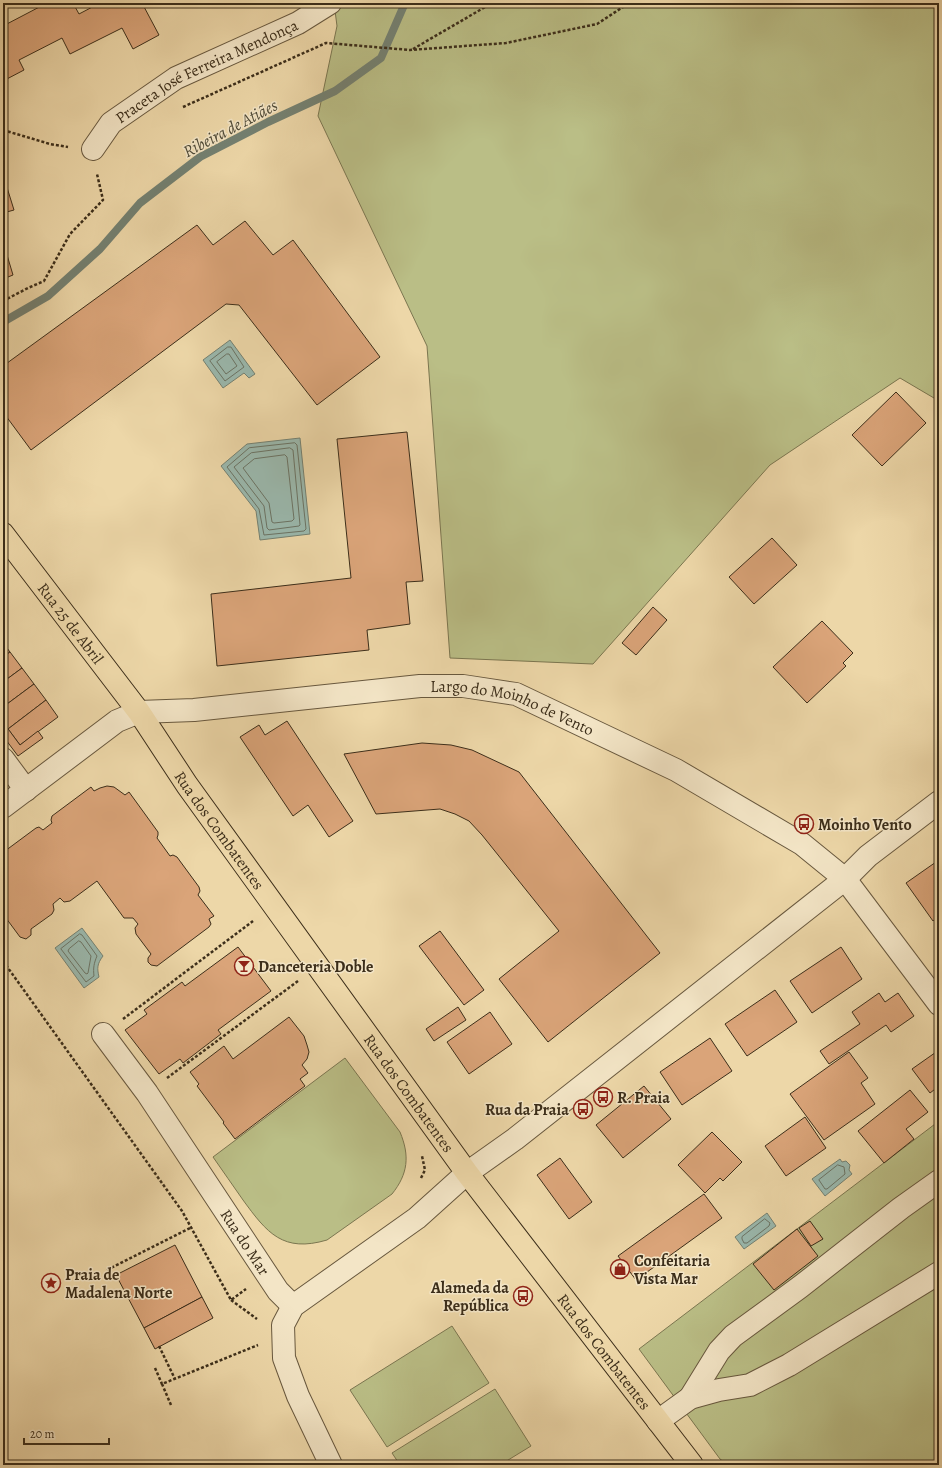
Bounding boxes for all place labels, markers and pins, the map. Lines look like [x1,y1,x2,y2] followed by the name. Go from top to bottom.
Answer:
[793,813,815,835] bus stop icon: Moinho Vento
[818,814,912,836] place label: Moinho Vento
[233,955,255,977] bar icon: Danceteria Doble
[258,956,373,978] place label: Danceteria Doble
[592,1086,614,1108] bus stop icon: R. Praia
[617,1087,670,1109] place label: R. Praia
[572,1098,594,1120] bus stop icon: Rua da Praia
[485,1099,569,1121] place label: Rua da Praia
[633,1250,711,1290] place label: Confeitaria Vista Mar
[609,1258,631,1280] shop icon: Confeitaria Vista Mar
[65,1264,172,1304] place label: Praia de Madalena Norte
[40,1272,62,1294] place icon: Praia de Madalena Norte
[430,1277,509,1317] place label: Alameda da República
[512,1285,534,1307] bus stop icon: Alameda da República

